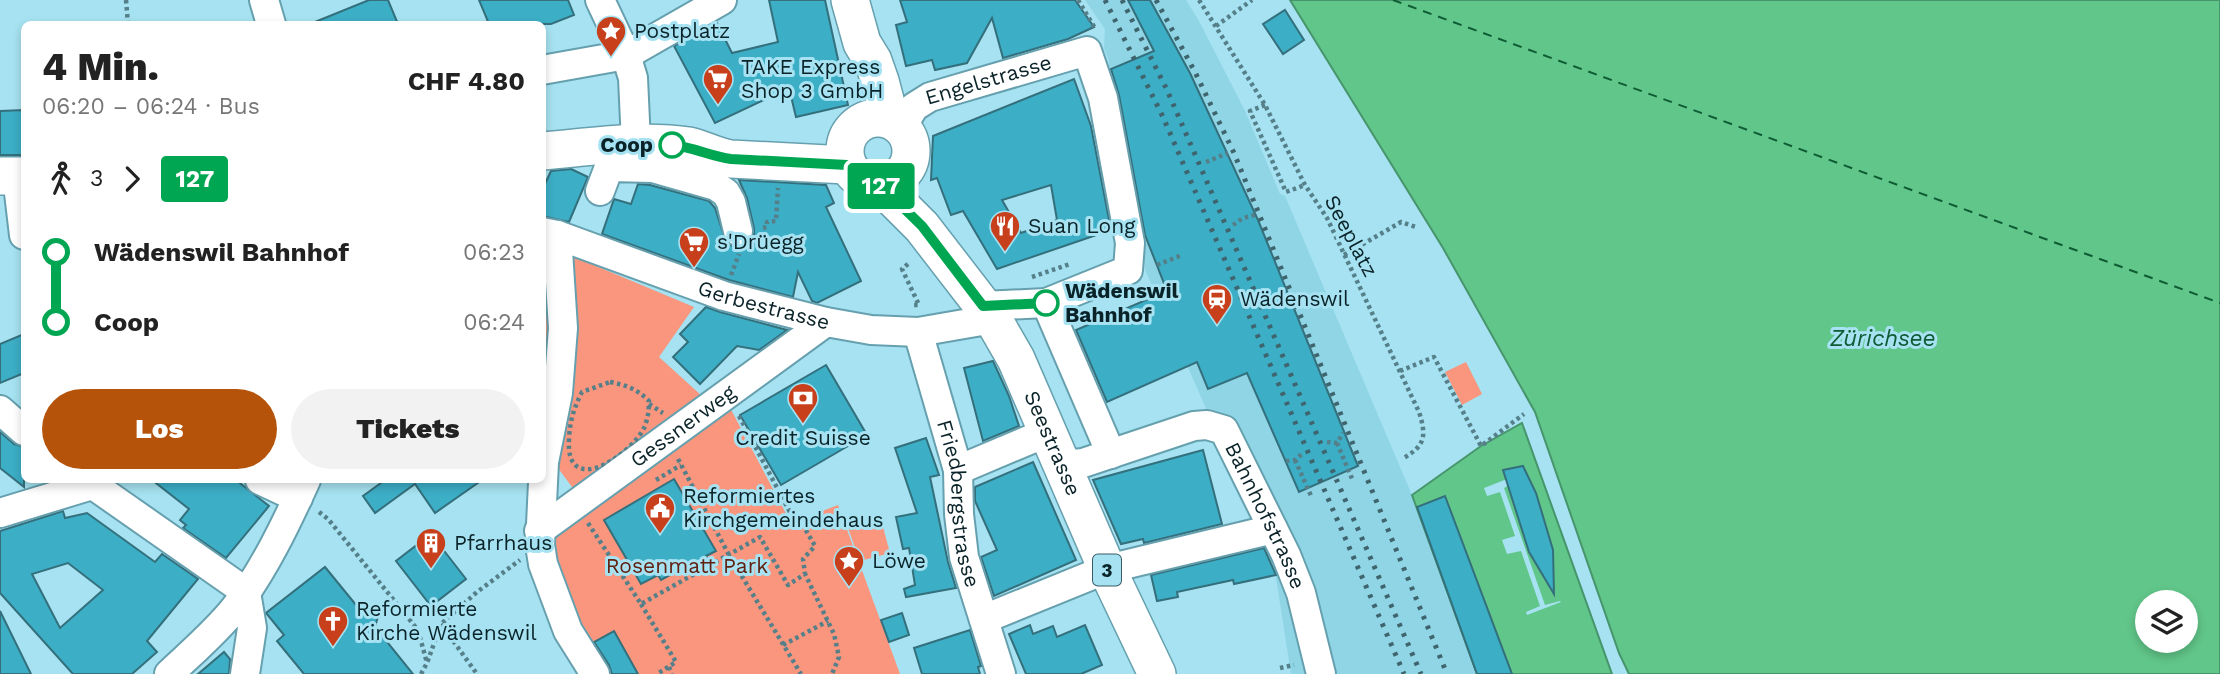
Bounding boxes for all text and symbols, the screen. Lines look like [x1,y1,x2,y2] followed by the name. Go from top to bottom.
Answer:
[594,14,628,58] place icon: Postplatz
[634,18,730,43] place label: Postplatz
[42,45,159,89] text: 4 Min.
[922,49,1054,110] street label: Engelstrasse
[741,54,883,103] place label: TAKE Express Shop 3 GmbH
[701,62,735,106] supermarket icon: TAKE Express Shop 3 GmbH
[408,66,525,96] text: CHF 4.80
[42,93,260,120] text: 06:20 – 06:24 · Bus
[600,132,653,157] place label: Coop
[659,132,685,158] marker: Coop
[42,160,80,198] icon: walk
[113,160,151,198] icon: forward
[841,163,921,209] line badge: 127
[90,165,103,192] text: 3
[175,165,214,193] text: 127
[862,172,900,200] text: 127
[1320,191,1383,281] street label: Seeplatz
[988,209,1022,253] restaurant icon: Suan Long
[1028,213,1136,238] place label: Suan Long
[677,225,711,269] supermarket icon: s'Drüegg
[717,229,805,254] place label: s'Drüegg
[94,237,349,267] text: Wädenswil Bahnhof
[463,239,525,266] text: 06:23
[695,275,833,334] street label: Gerbestrasse
[1065,278,1179,327] place label: Wädenswil Bahnhof
[1200,282,1234,326] station icon: Wädenswil
[1240,286,1350,311] place label: Wädenswil
[1033,290,1059,316] marker: Wädenswil Bahnhof
[94,307,159,337] text: Coop
[463,309,525,336] text: 06:24
[1829,325,1936,352] water label: Zürichsee
[625,379,741,472] street label: Gessnerweg
[786,381,820,425] bank icon: Credit Suisse
[1019,387,1087,499] street label: Seestrasse
[42,389,277,469] button: Los
[291,389,525,469] button: Tickets
[932,417,986,590] street label: Friedbergstrasse
[735,425,871,450] place label: Credit Suisse
[1220,438,1311,592] street label: Bahnhofstrasse
[683,483,884,532] place label: Reformiertes Kirchgemeindehaus
[643,491,677,535] public building icon: Reformiertes Kirchgemeindehaus
[414,526,448,570] building icon: Pfarrhaus
[454,530,552,555] place label: Pfarrhaus
[832,544,866,588] place icon: Löwe
[872,548,926,573] place label: Löwe
[606,553,768,578] park label: Rosenmatt Park
[1093,554,1121,586] road number: 3
[2135,590,2198,653] map controls
[2135,590,2198,653] button: layers
[356,596,537,645] place label: Reformierte Kirche Wädenswil
[316,604,350,648] church icon: Reformierte Kirche Wädenswil

